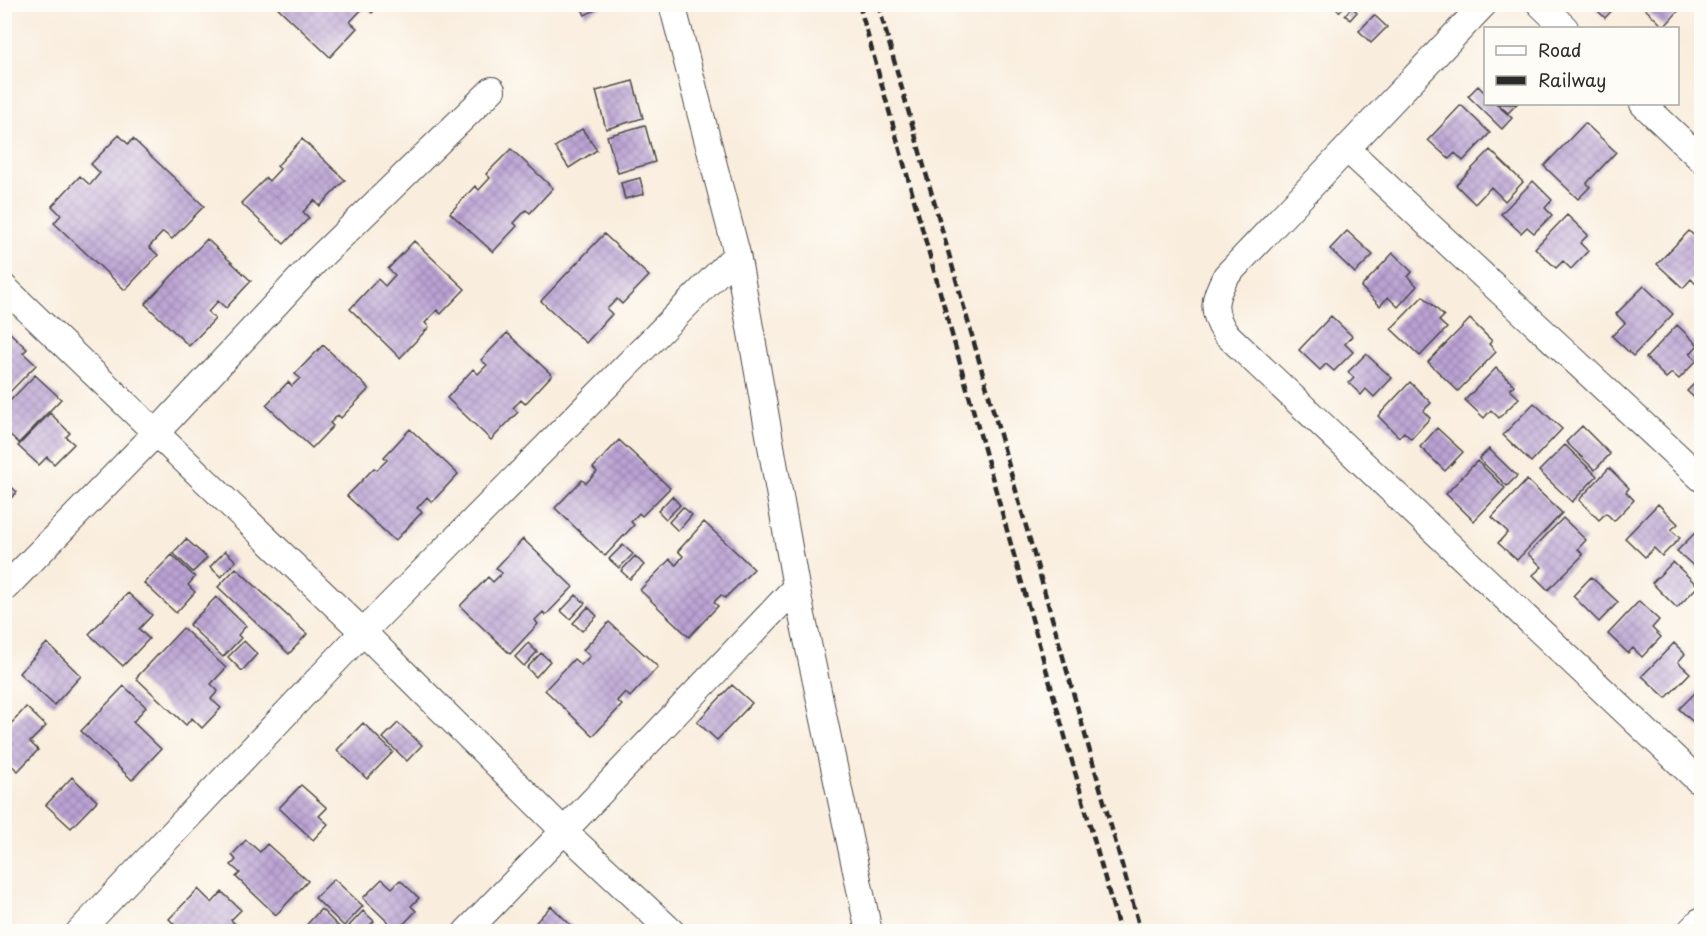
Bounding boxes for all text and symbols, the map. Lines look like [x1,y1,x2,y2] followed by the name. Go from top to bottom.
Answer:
[1484,27,1679,105] legend
[1538,36,1582,63] text: Road
[1538,66,1606,93] text: Railway

